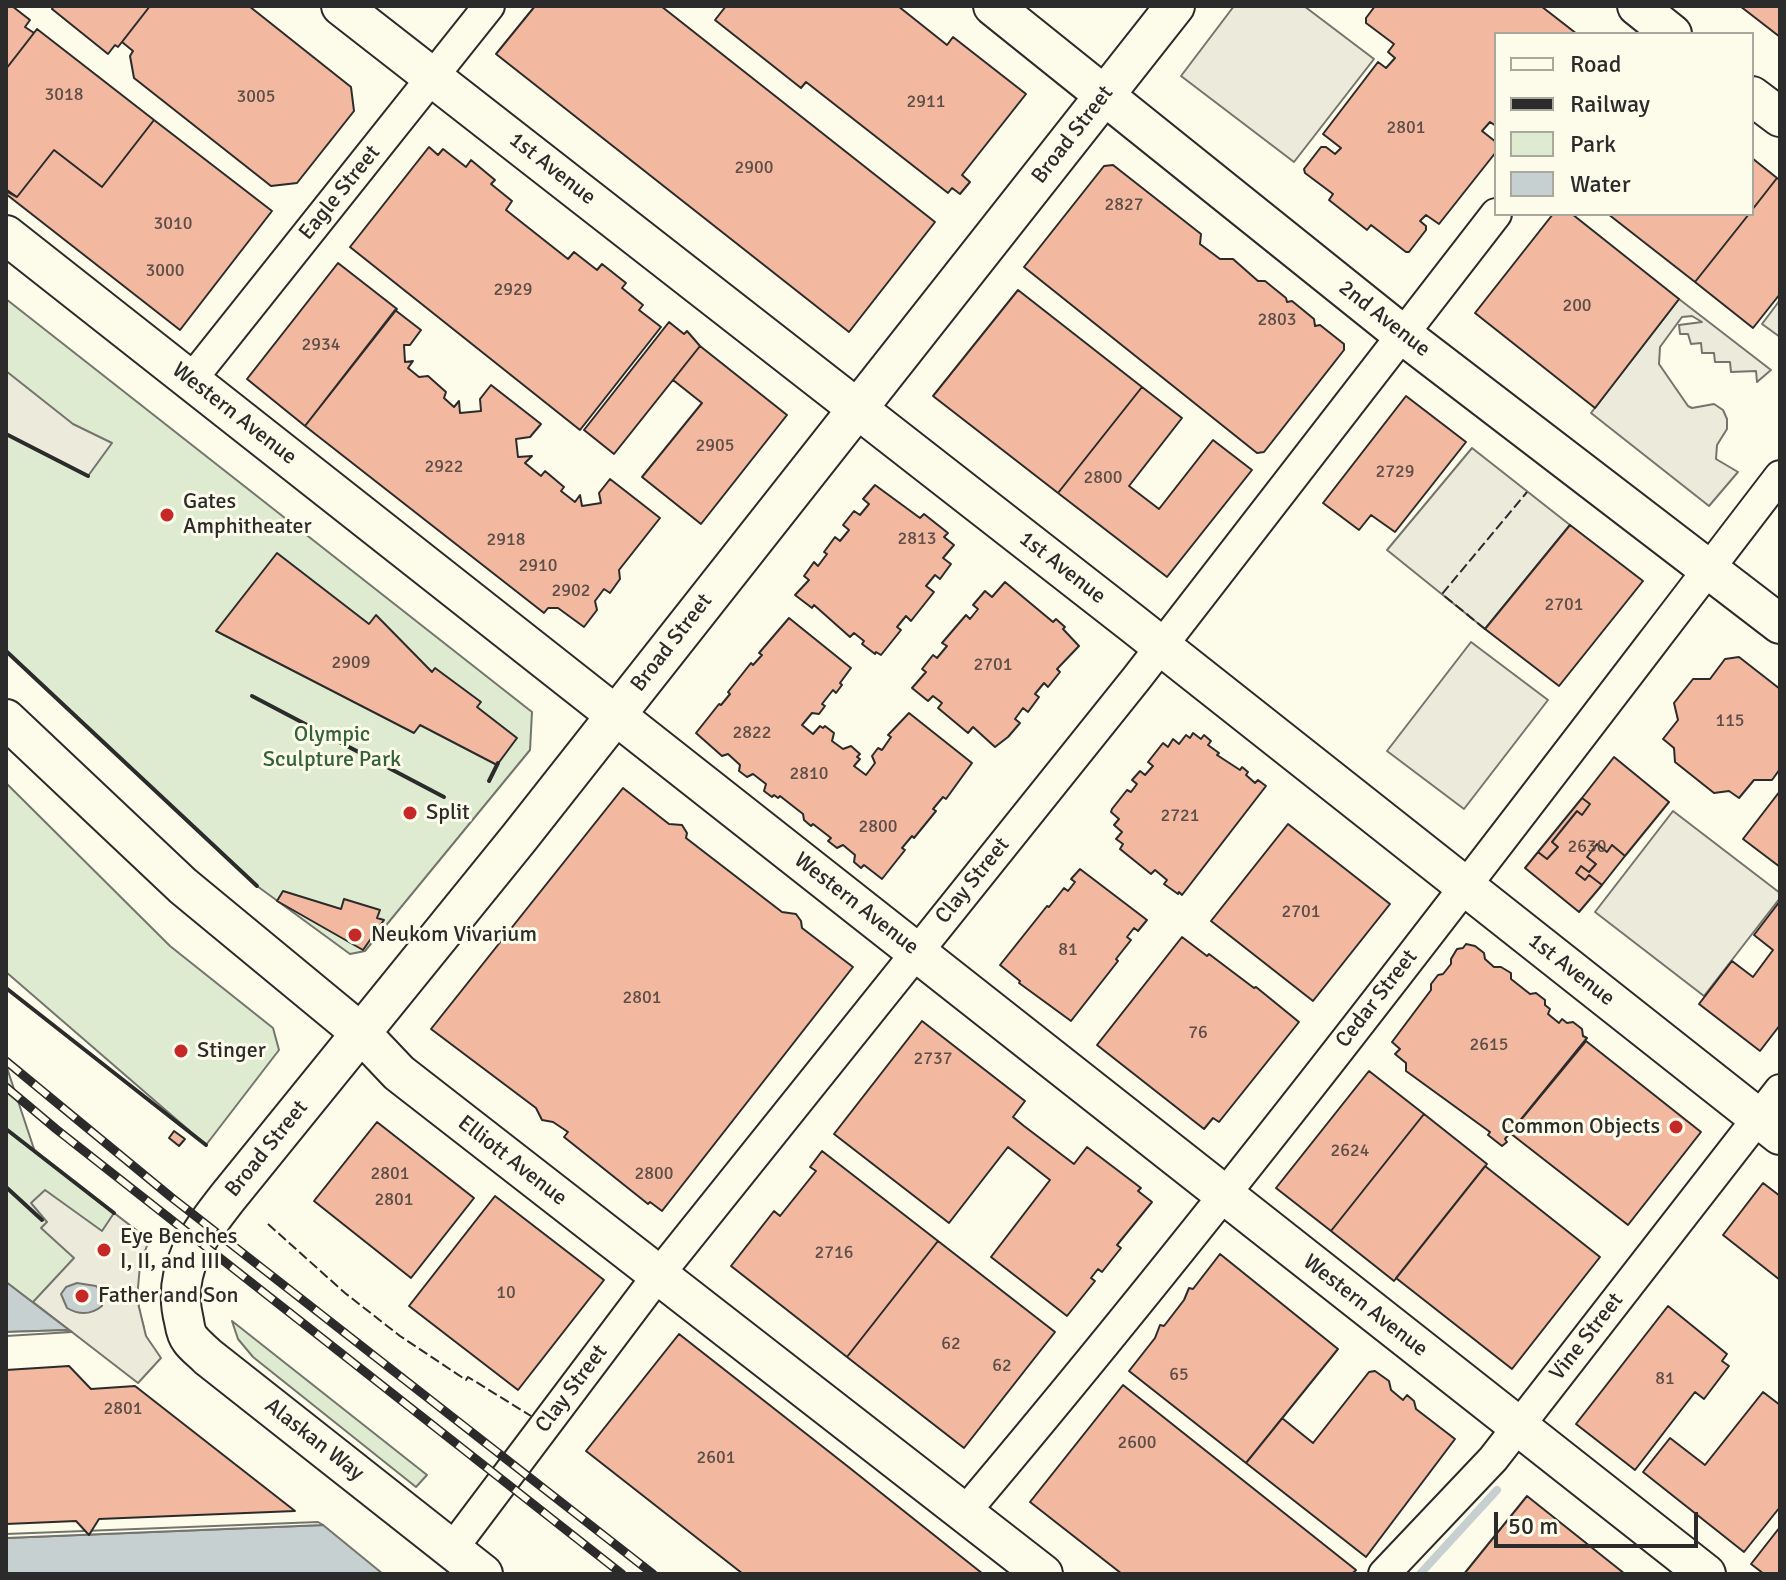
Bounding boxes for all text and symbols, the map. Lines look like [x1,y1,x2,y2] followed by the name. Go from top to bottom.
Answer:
[1494,32,1754,216] legend
[1570,49,1621,79] text: Road
[1027,81,1119,189] street label: Broad Street
[45,84,83,106] house number: 3018
[237,86,275,108] house number: 3005
[1570,89,1650,119] text: Railway
[907,91,945,113] house number: 2911
[1387,117,1425,139] house number: 2801
[503,127,601,211] street label: 1st Avenue
[1570,129,1616,159] text: Park
[294,140,386,246] street label: Eagle Street
[735,157,773,179] house number: 2900
[1570,169,1630,199] text: Water
[1105,194,1143,216] house number: 2827
[154,213,192,235] house number: 3010
[146,260,184,282] house number: 3000
[1333,275,1435,363] street label: 2nd Avenue
[494,279,532,301] house number: 2929
[1562,295,1592,317] house number: 200
[1258,309,1296,331] house number: 2803
[302,334,340,356] house number: 2934
[166,357,302,471] street label: Western Avenue
[696,435,734,457] house number: 2905
[425,456,463,478] house number: 2922
[1376,461,1414,483] house number: 2729
[1084,467,1122,489] house number: 2800
[183,489,312,540] place label: Gates Amphitheater
[158,506,176,524] marker: Gates Amphitheater
[1013,526,1111,610] street label: 1st Avenue
[898,528,936,550] house number: 2813
[487,529,525,551] house number: 2918
[519,555,557,577] house number: 2910
[552,580,590,602] house number: 2902
[626,589,718,697] street label: Broad Street
[1545,594,1583,616] house number: 2701
[332,652,370,674] house number: 2909
[974,654,1012,676] house number: 2701
[1715,710,1745,732] house number: 115
[263,722,401,774] park label: Olympic Sculpture Park
[733,722,771,744] house number: 2822
[790,763,828,785] house number: 2810
[426,800,470,826] place label: Split
[401,804,419,822] marker: Split
[1161,805,1199,827] house number: 2721
[859,816,897,838] house number: 2800
[930,833,1016,929] street label: Clay Street
[1568,836,1606,858] house number: 2630
[788,847,924,961] street label: Western Avenue
[1282,901,1320,923] house number: 2701
[371,922,537,948] place label: Neukom Vivarium
[346,926,364,944] marker: Neukom Vivarium
[1522,928,1620,1012] street label: 1st Avenue
[1058,939,1078,961] house number: 81
[1331,945,1423,1053] street label: Cedar Street
[623,987,661,1009] house number: 2801
[1188,1022,1208,1044] house number: 76
[1470,1034,1508,1056] house number: 2615
[197,1038,266,1064] place label: Stinger
[172,1042,190,1060] marker: Stinger
[914,1048,952,1070] house number: 2737
[220,1095,314,1203] street label: Broad Street
[452,1110,572,1212] street label: Elliott Avenue
[1501,1114,1660,1140] place label: Common Objects
[1667,1118,1685,1136] marker: Common Objects
[1331,1140,1369,1162] house number: 2624
[371,1163,409,1185] house number: 2801
[635,1163,673,1185] house number: 2800
[375,1189,413,1211] house number: 2801
[120,1224,237,1276] place label: Eye Benches I, II, and III
[95,1241,113,1259] marker: Eye Benches I, II, and III
[815,1242,853,1264] house number: 2716
[1297,1249,1433,1363] street label: Western Avenue
[496,1282,516,1304] house number: 10
[98,1283,239,1309] place label: Father and Son
[73,1287,91,1305] marker: Father and Son
[1545,1288,1629,1386] street label: Vine Street
[941,1333,961,1355] house number: 62
[530,1340,614,1438] street label: Clay Street
[992,1355,1012,1377] house number: 62
[1169,1364,1189,1386] house number: 65
[1655,1368,1675,1390] house number: 81
[259,1393,369,1487] street label: Alaskan Way
[104,1398,142,1420] house number: 2801
[1118,1432,1156,1454] house number: 2600
[697,1447,735,1469] house number: 2601
[1498,1496,1702,1546] scale bar
[1508,1511,1558,1541] text: 50 m

